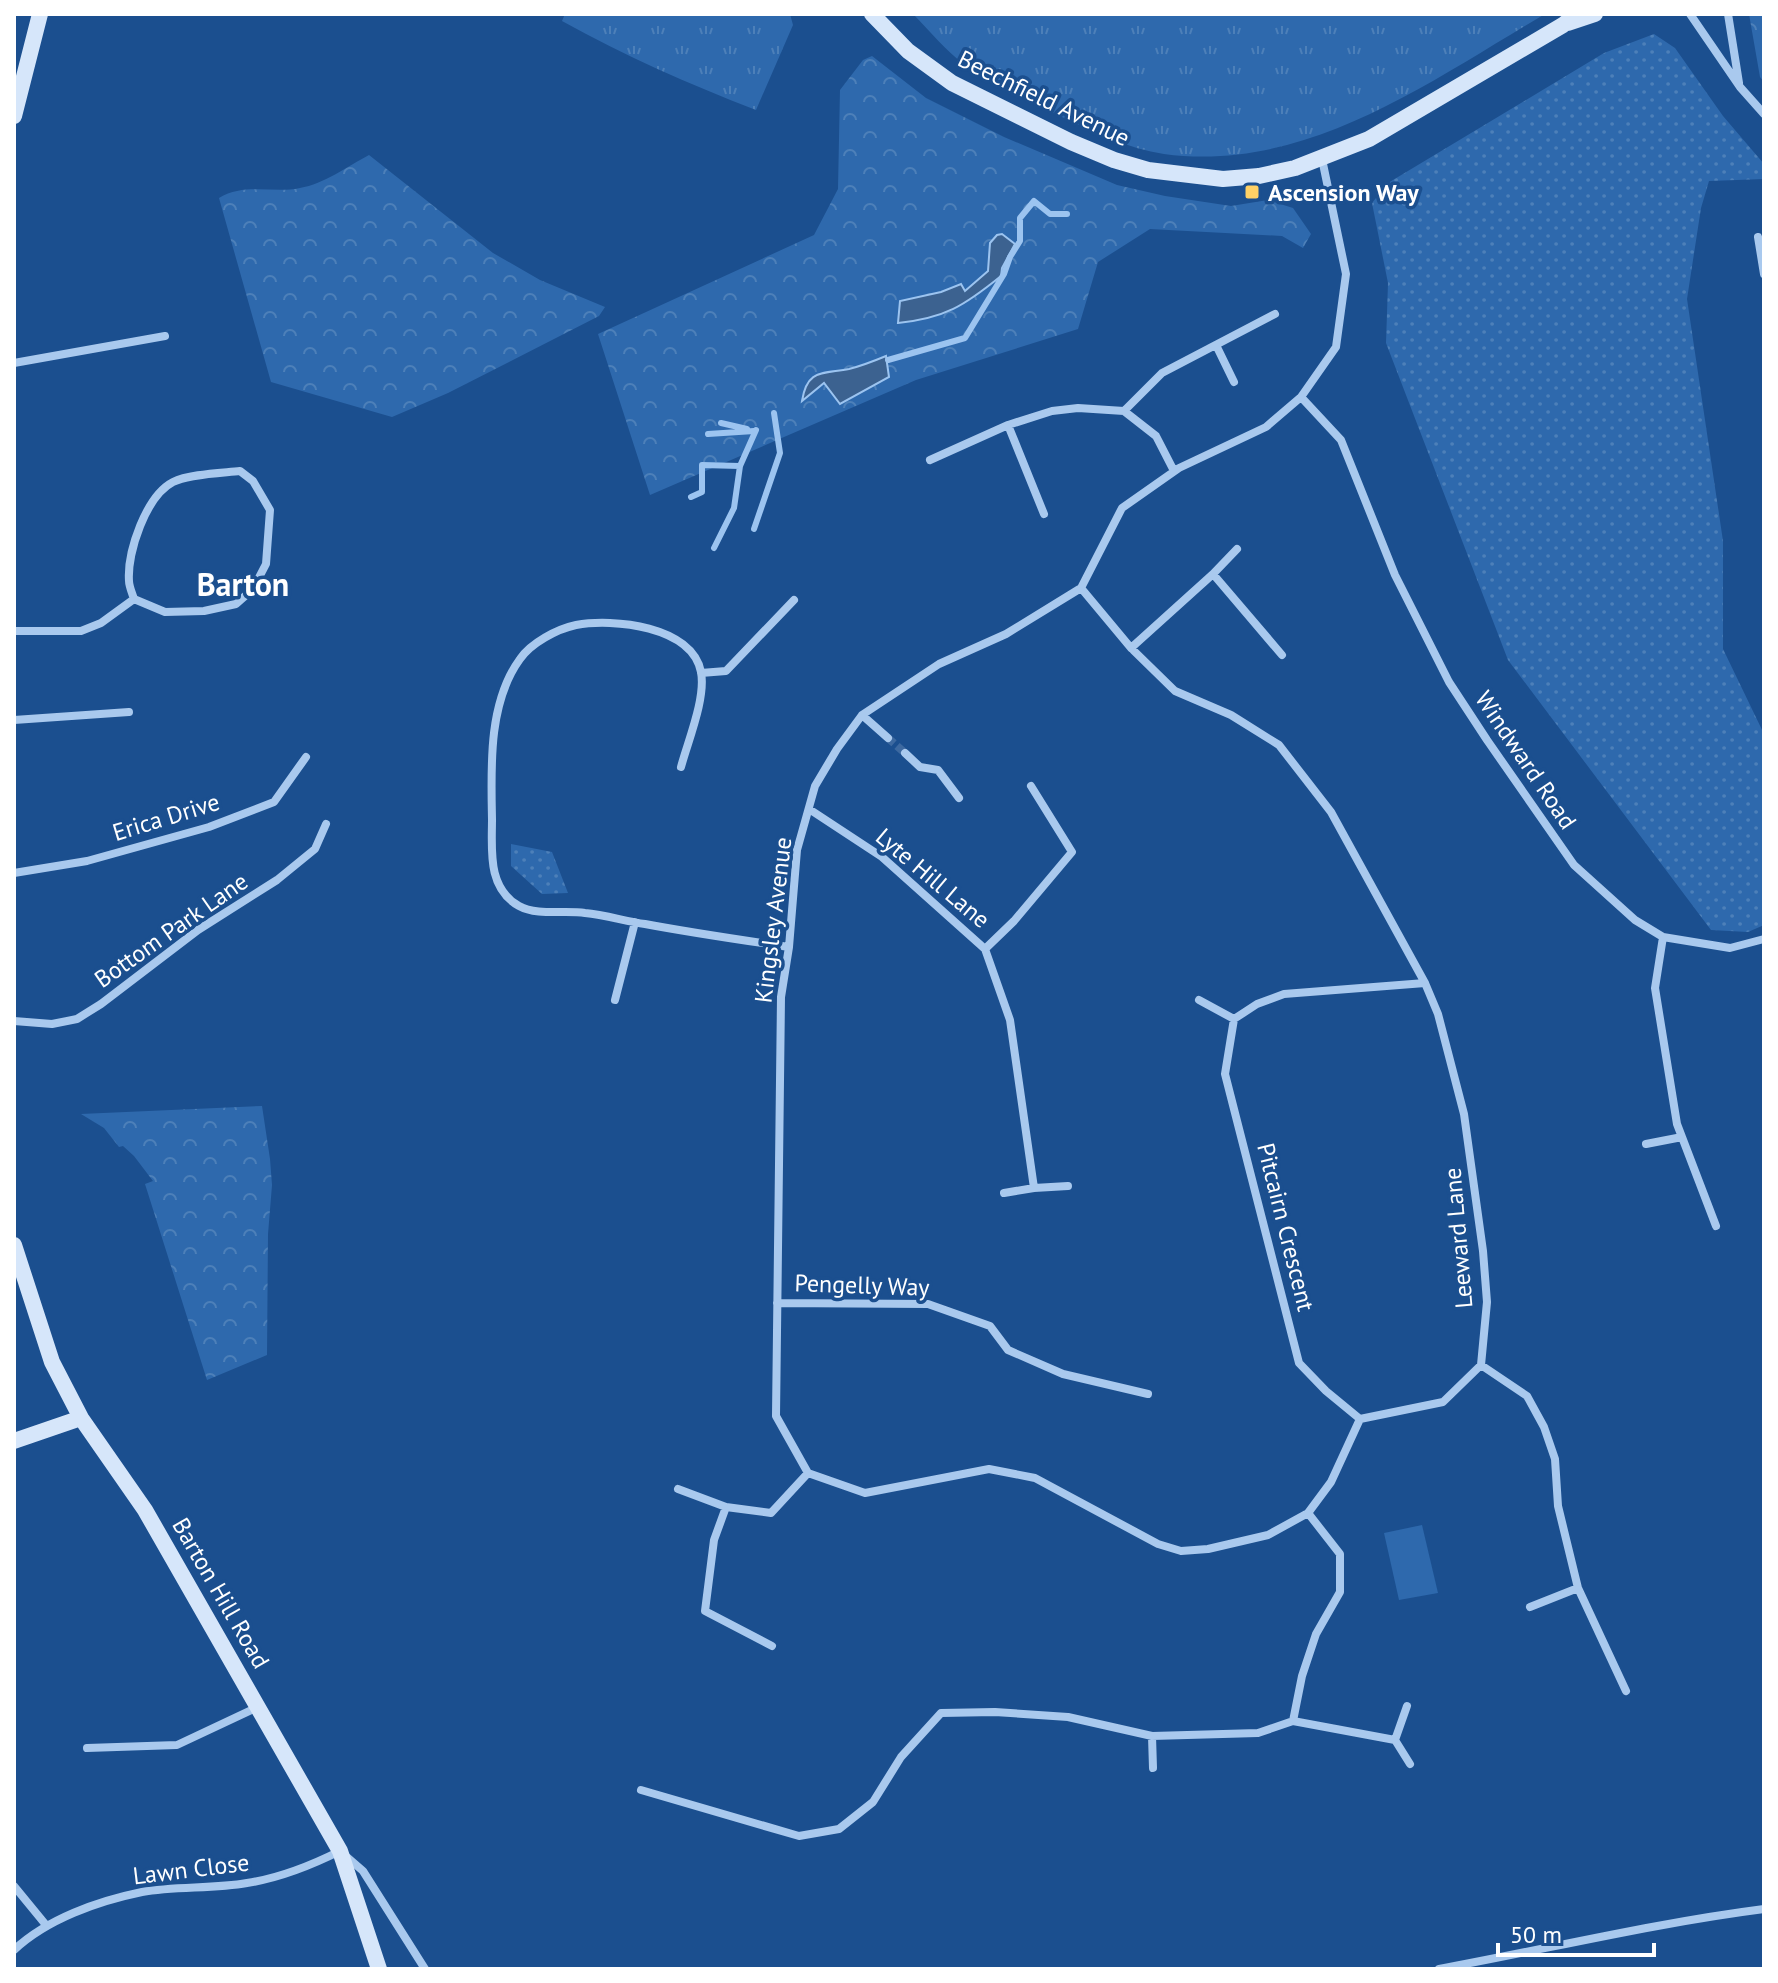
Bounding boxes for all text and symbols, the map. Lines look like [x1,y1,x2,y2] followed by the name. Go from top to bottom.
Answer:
[953,43,1135,153] street label: Beechfield Avenue
[1268,177,1419,208] place label: Ascension Way
[1243,183,1261,201] marker: Ascension Way
[197,563,289,605] district label: Barton
[1468,685,1584,835] street label: Windward Road
[109,786,223,848] street label: Erica Drive
[869,821,997,935] street label: Lyte Hill Lane
[747,835,799,1005] street label: Kingsley Avenue
[88,866,254,994] street label: Bottom Park Lane
[1250,1140,1322,1314] street label: Pitcairn Crescent
[1436,1166,1480,1310] street label: Leeward Lane
[794,1267,930,1303] street label: Pengelly Way
[165,1512,277,1674] street label: Barton Hill Road
[131,1846,251,1892] street label: Lawn Close
[1498,1907,1654,1957] scale bar
[1510,1919,1562,1950] text: 50 m

